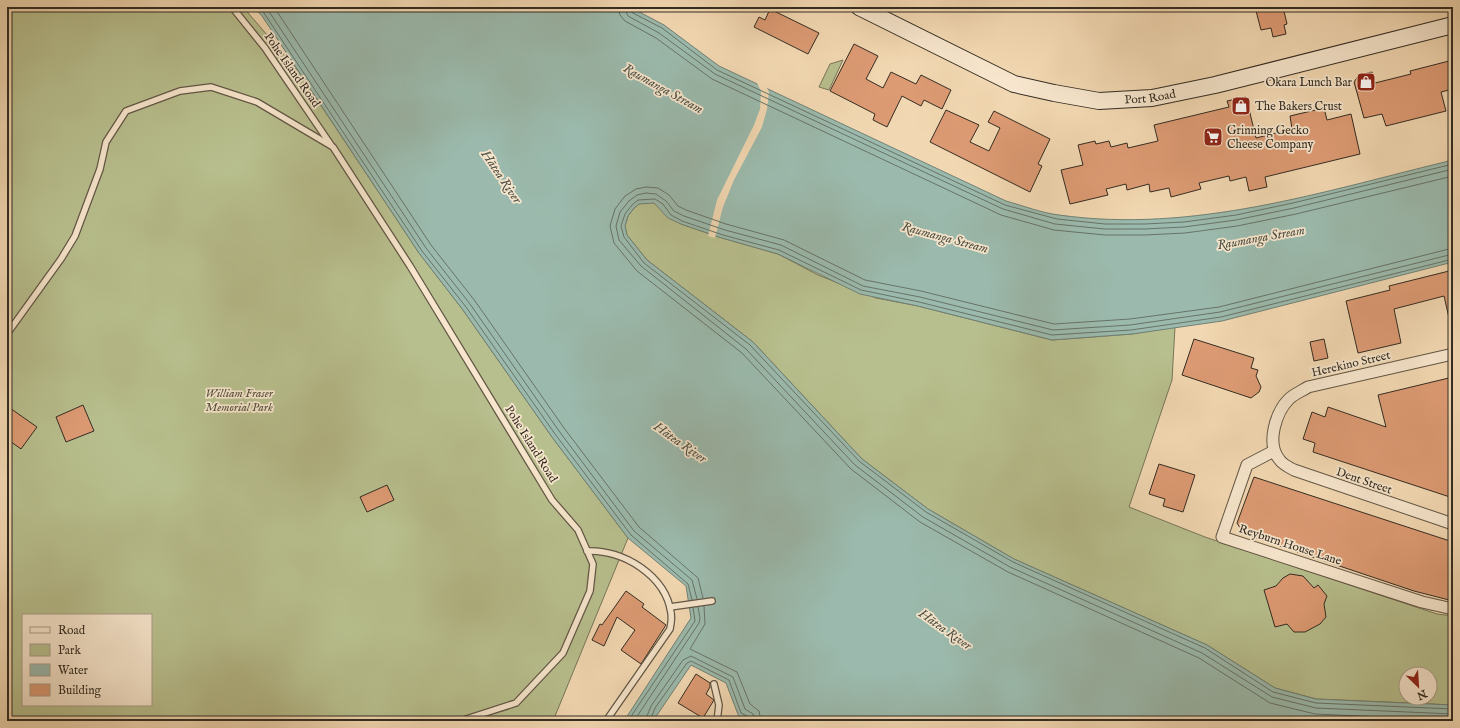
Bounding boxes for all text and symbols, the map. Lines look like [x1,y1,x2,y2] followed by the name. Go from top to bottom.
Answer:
[261,30,324,111] street label: Pohe Island Road
[620,60,706,119] water label: Raumanga Stream
[1355,71,1377,93] shop icon: Okara Lunch Bar
[1265,75,1353,90] place label: Okara Lunch Bar
[1124,86,1177,107] street label: Port Road
[1230,95,1252,117] shop icon: The Bakers Crust
[1255,99,1342,114] place label: The Bakers Crust
[1227,123,1314,153] place label: Grinning Gecko Cheese Company
[1202,126,1224,148] supermarket icon: Grinning Gecko Cheese Company
[476,146,525,208] water label: Hātea River
[900,218,990,259] water label: Raumanga Stream
[1216,222,1306,255] water label: Raumanga Stream
[1310,348,1392,380] street label: Herekino Street
[205,386,274,415] park label: William Fraser Memorial Park
[501,403,561,486] street label: Pohe Island Road
[649,418,710,468] water label: Hātea River
[1334,464,1394,498] street label: Dent Street
[1237,521,1344,569] street label: Reyburn House Lane
[914,605,975,655] water label: Hātea River
[22,614,152,706] legend
[58,623,86,638] text: Road
[58,643,81,658] text: Park
[58,663,89,678] text: Water
[1398,666,1438,706] north arrow
[58,683,102,698] text: Building
[1414,685,1430,703] text: N

